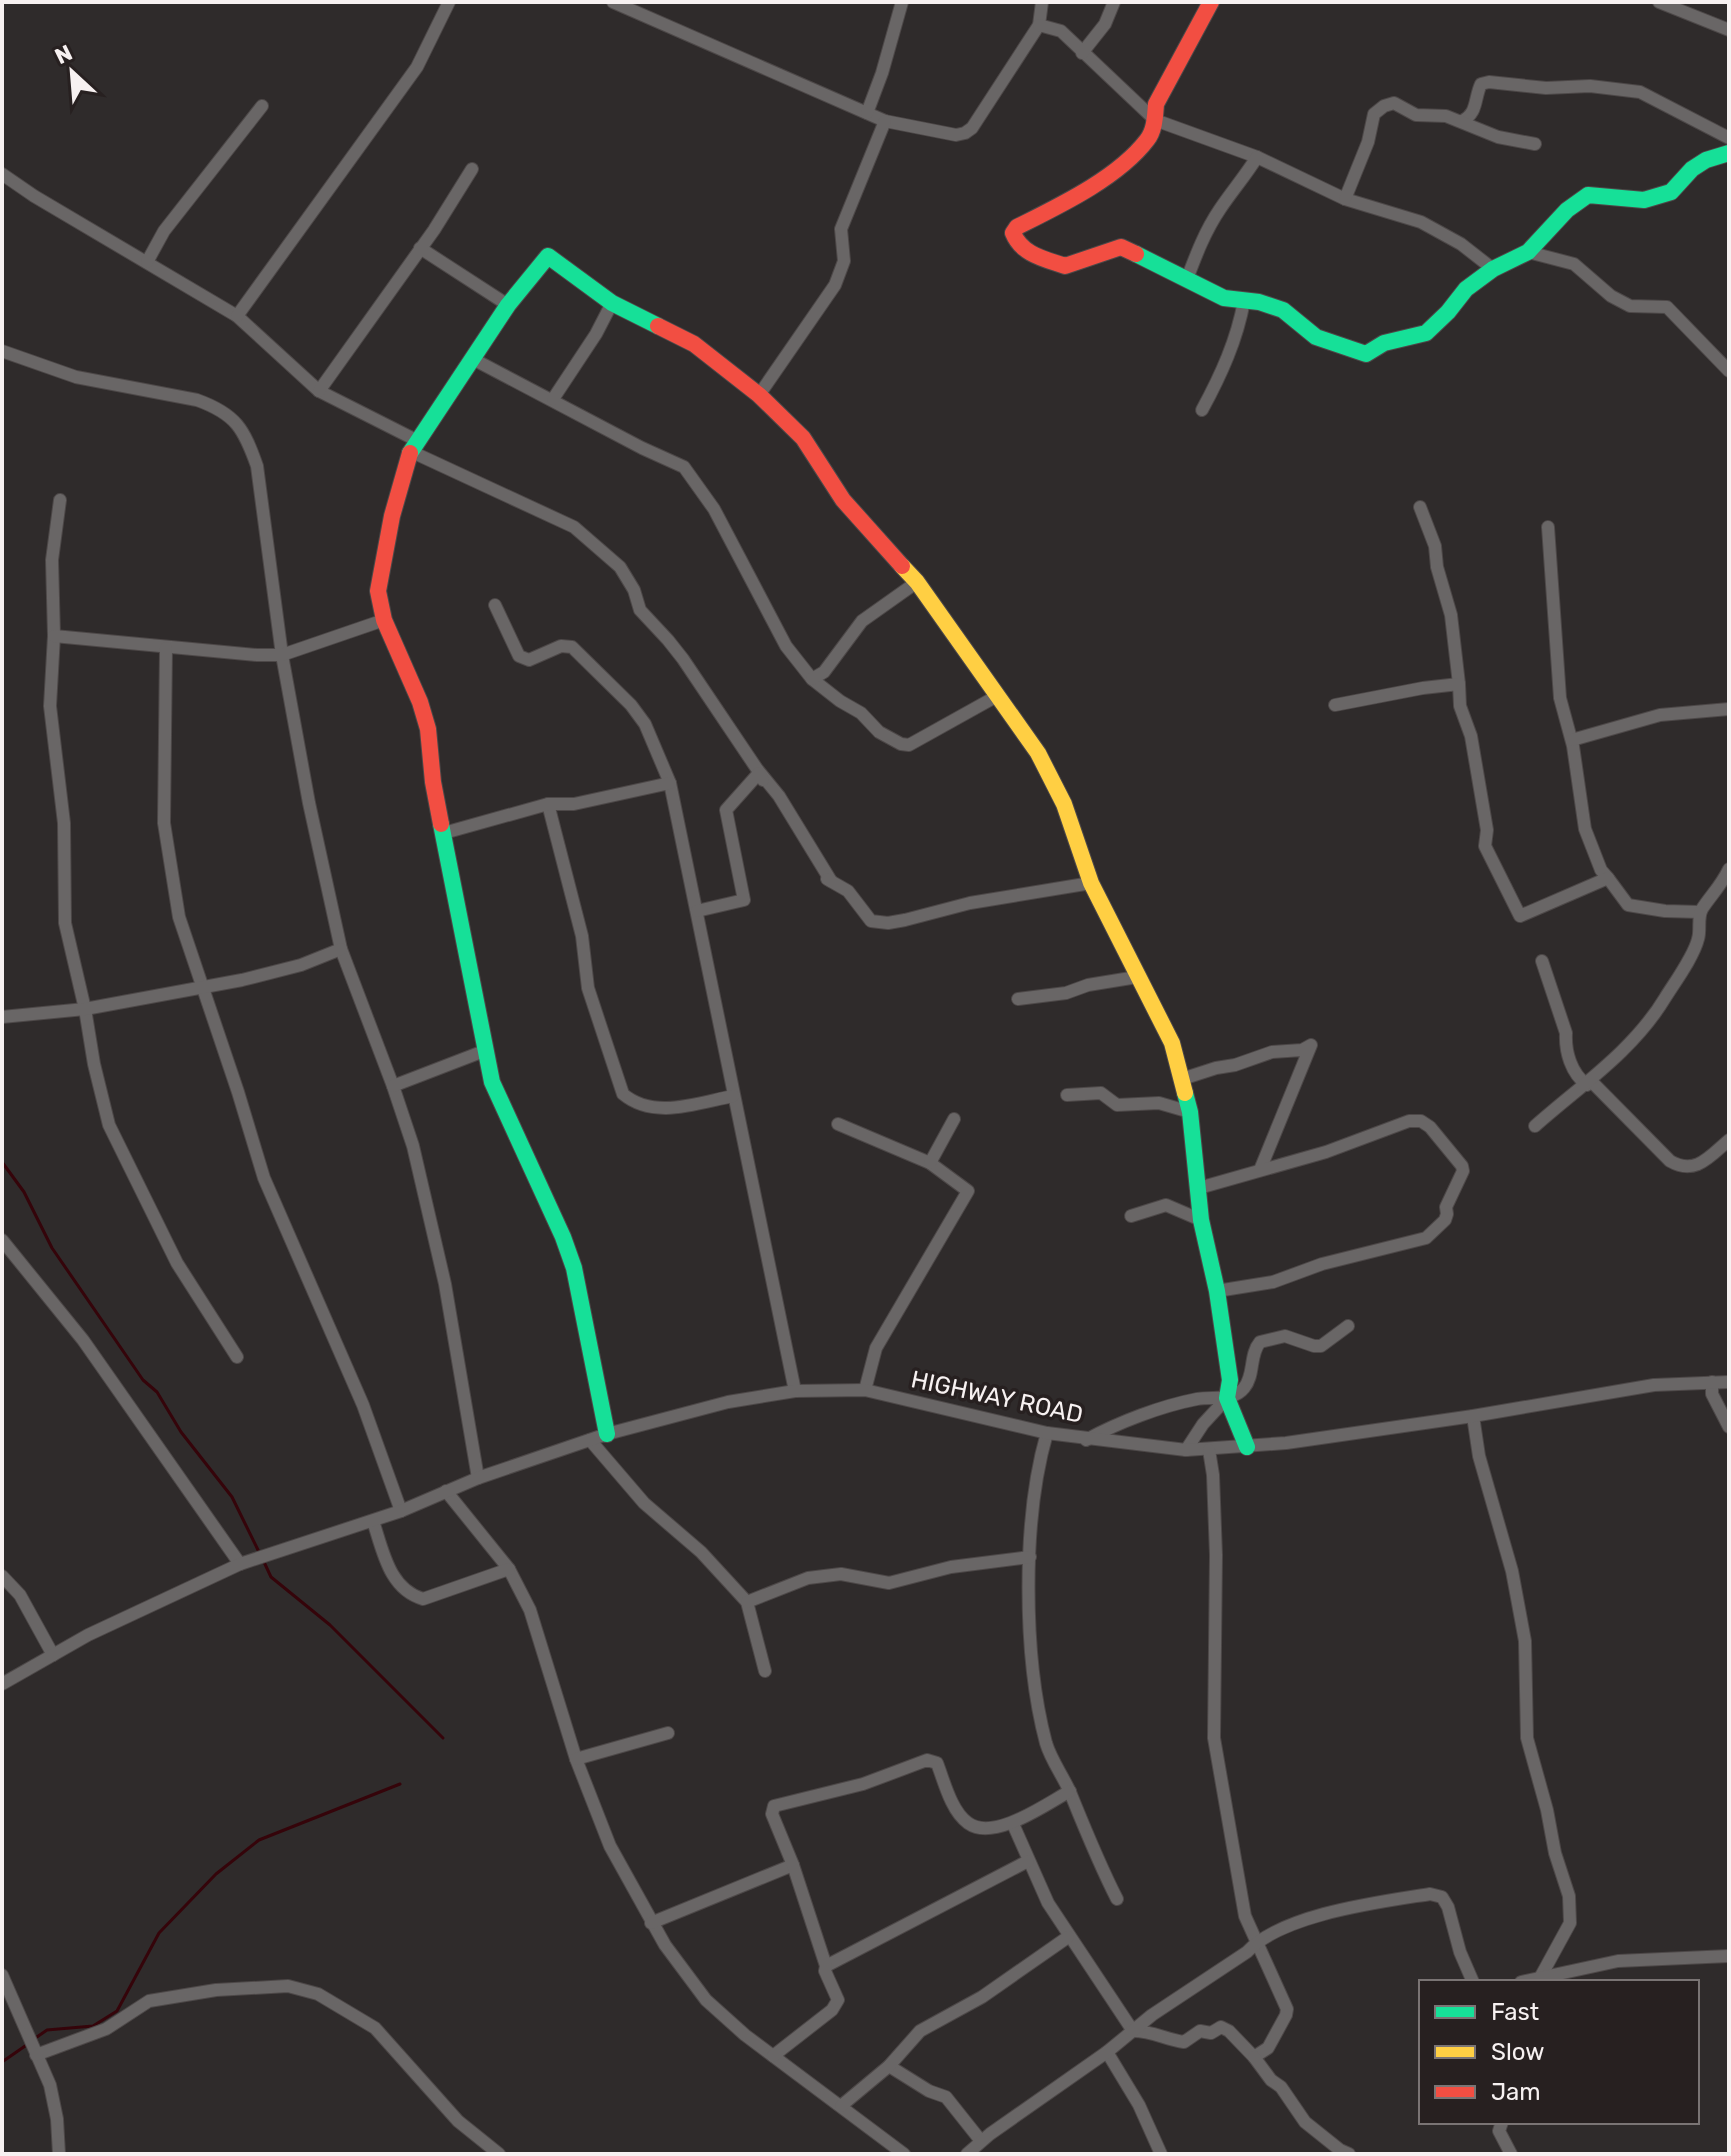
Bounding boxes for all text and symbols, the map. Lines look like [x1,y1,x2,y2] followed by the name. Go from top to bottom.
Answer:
[32,32,112,112] north arrow
[50,39,76,70] text: N
[908,1365,1086,1429] street label: HIGHWAY ROAD
[1419,1980,1699,2124] legend
[1491,1998,1539,2026] text: Fast
[1491,2038,1544,2066] text: Slow
[1491,2078,1541,2106] text: Jam

